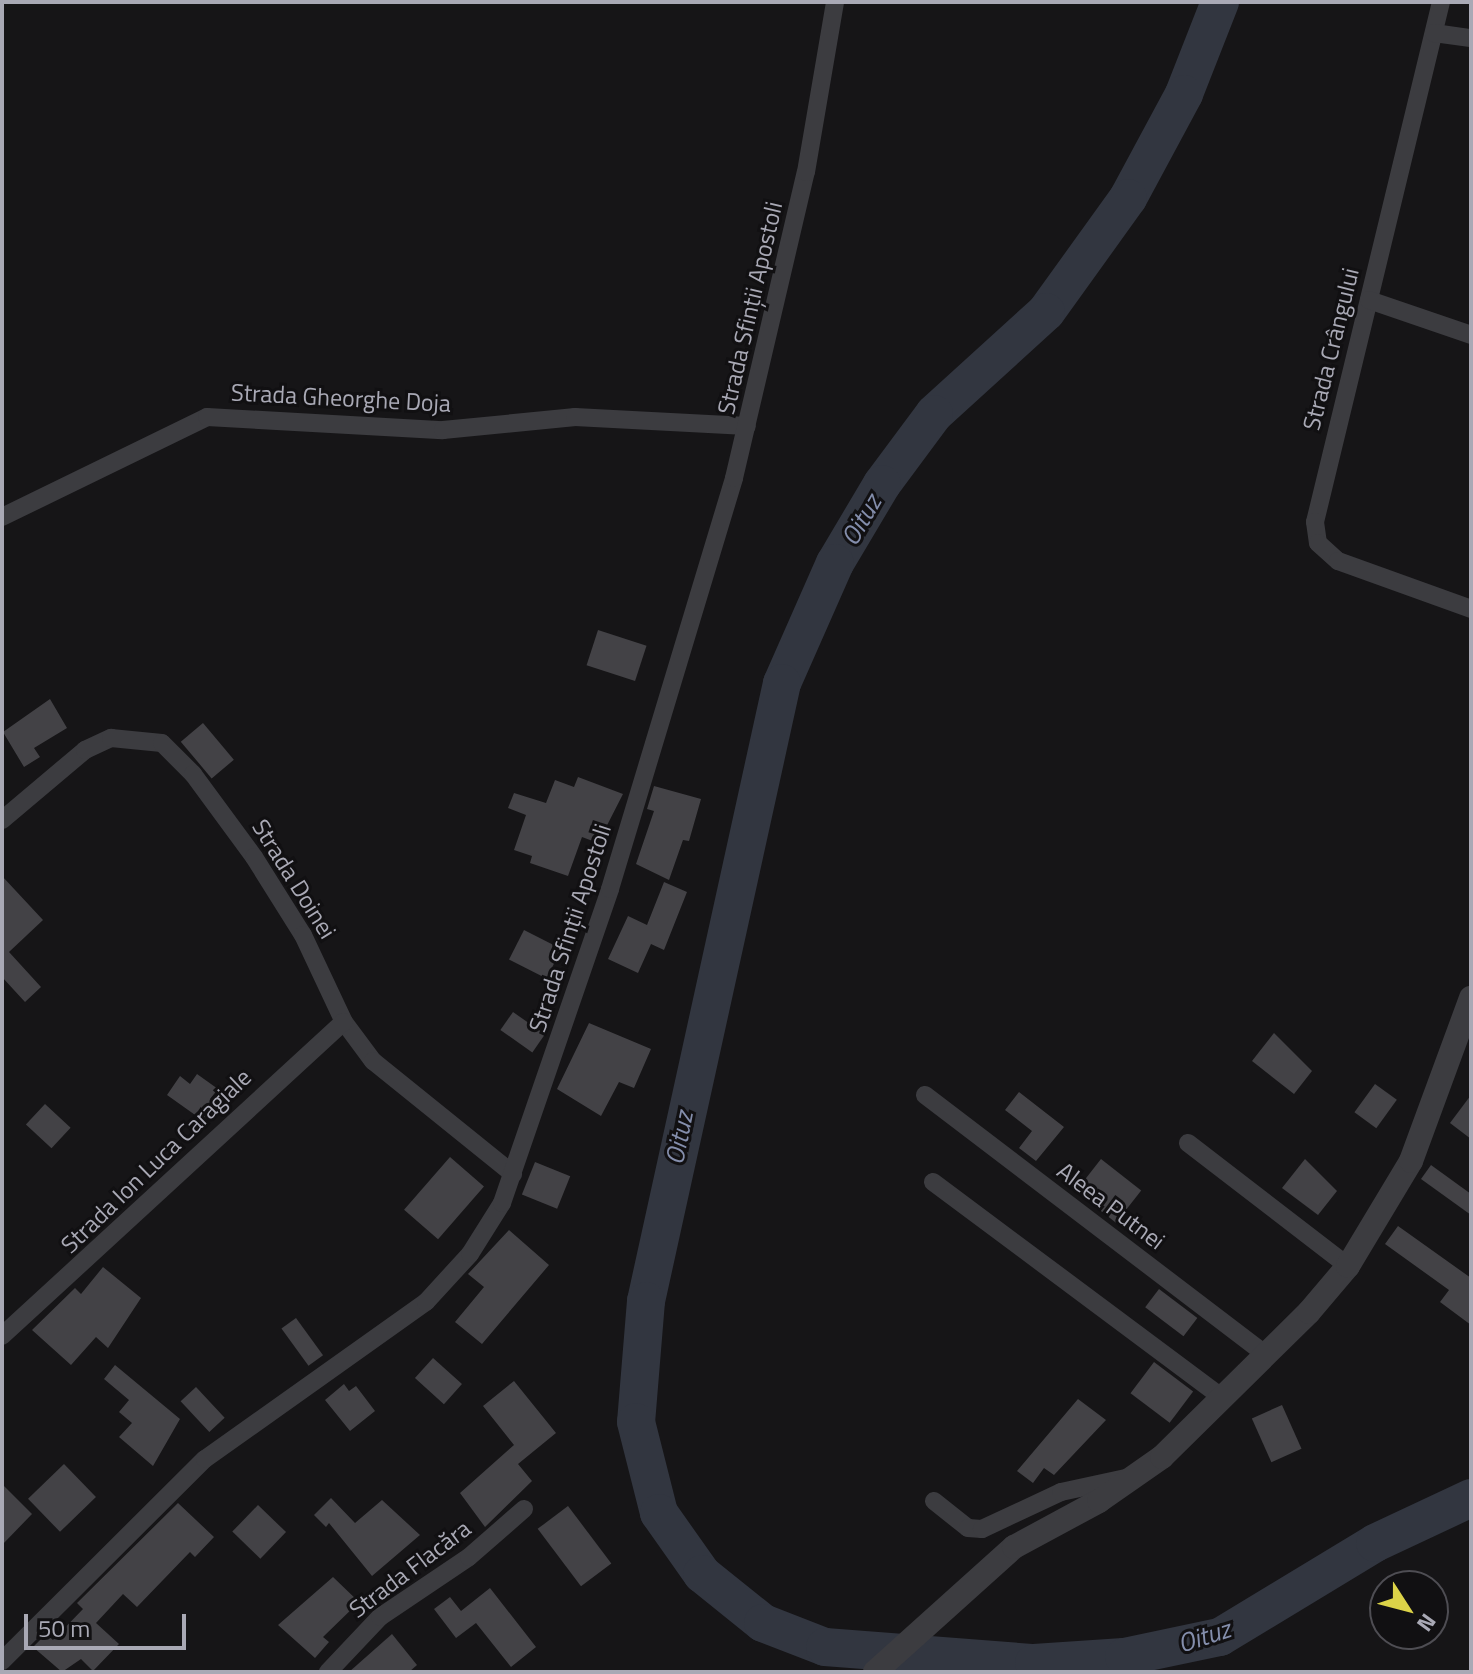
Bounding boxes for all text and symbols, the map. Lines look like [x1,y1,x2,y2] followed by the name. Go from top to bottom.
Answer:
[712,199,788,417] street label: Strada Sfinții Apostoli
[1297,265,1365,433] street label: Strada Crângului
[230,378,452,418] street label: Strada Gheorghe Doja
[834,489,888,551] water label: Oituz
[246,814,342,944] street label: Strada Doinei
[523,820,617,1036] street label: Strada Sfinții Apostoli
[55,1063,257,1259] street label: Strada Ion Luca Caragiale
[659,1109,699,1167] water label: Oituz
[1052,1156,1170,1256] street label: Aleea Putnei
[344,1514,476,1624] street label: Strada Flacăra
[1369,1570,1449,1650] north arrow
[28,1598,190,1648] scale bar
[1409,1607,1445,1639] text: N
[38,1610,90,1646] text: 50 m
[1174,1613,1234,1659] water label: Oituz

